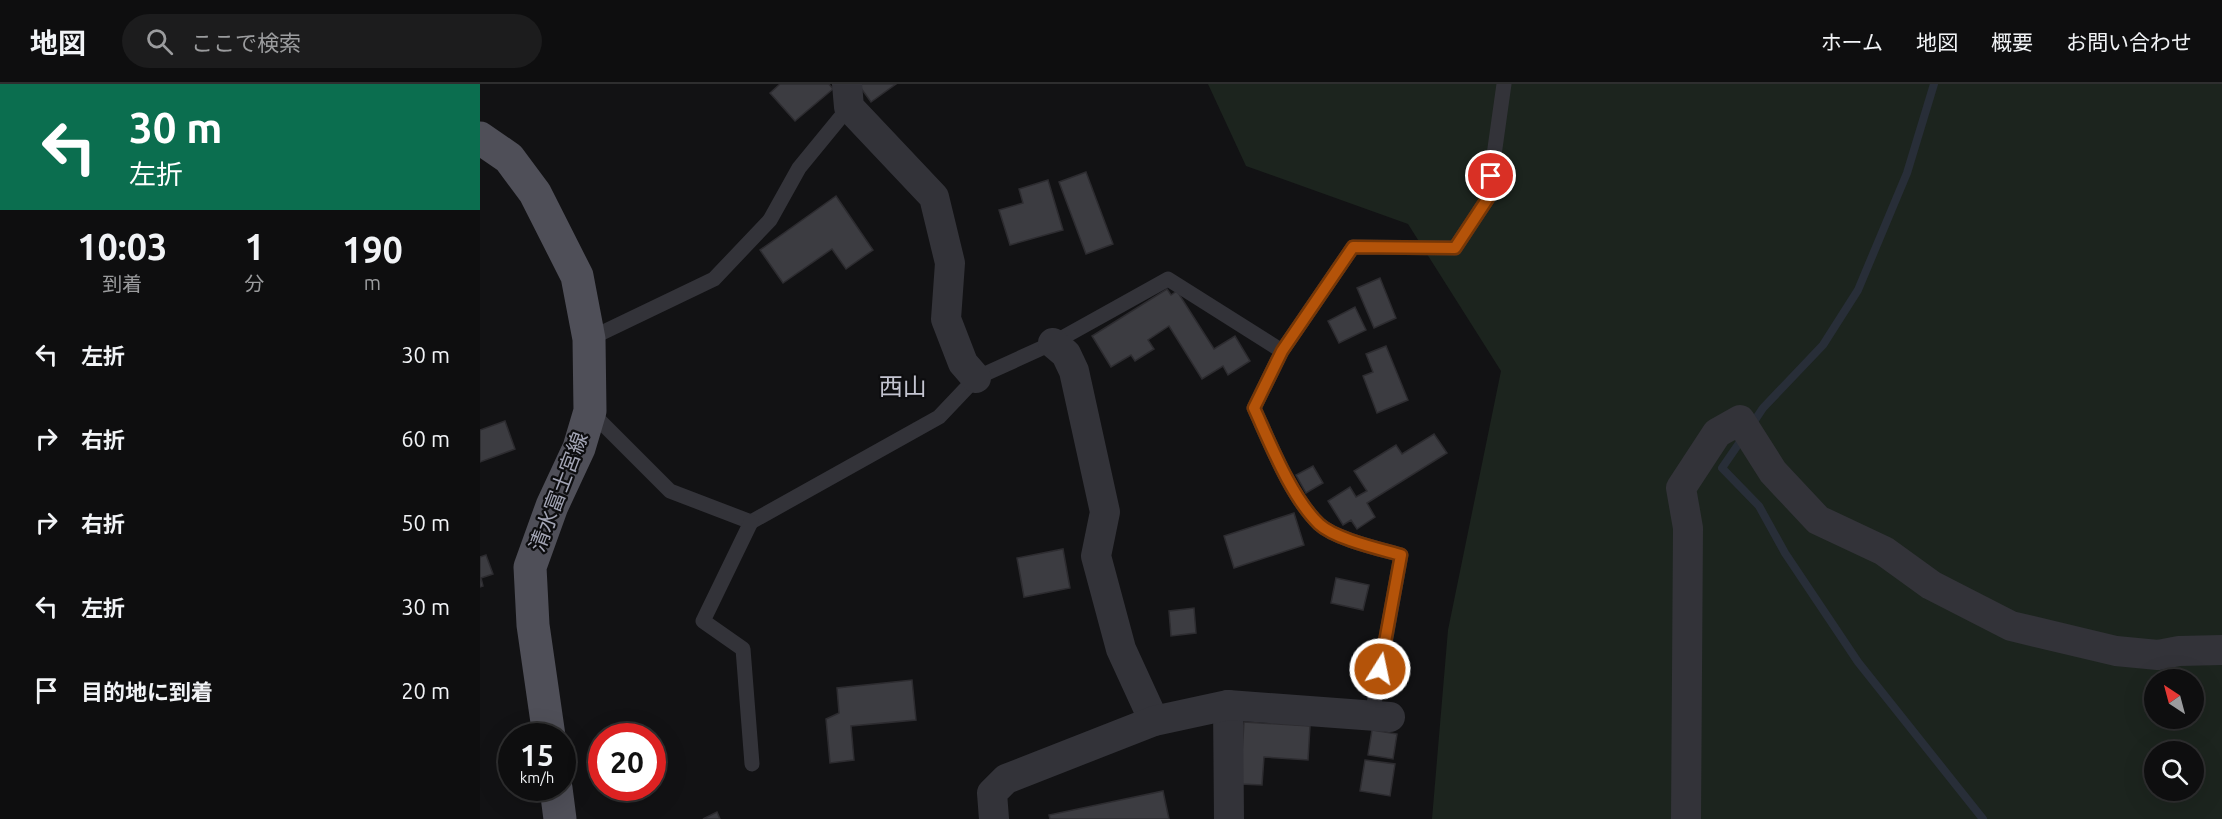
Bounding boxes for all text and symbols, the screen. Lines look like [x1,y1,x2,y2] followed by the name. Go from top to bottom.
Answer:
[122,14,542,68] search box
[143,25,176,58] icon: search
[30,27,86,58] text: 地図
[191,30,301,55] text: ここで検索
[1821,30,1883,54] text: ホーム
[1916,30,1958,54] text: 地図
[1991,30,2033,54] text: 概要
[2066,30,2192,54] text: お問い合わせ
[129,104,223,151] text: 30 m
[30,108,108,186] icon: left
[1465,150,1516,201] pin
[129,159,183,189] text: 左折
[1474,159,1507,192] icon: arrive
[77,226,167,267] text: 10:03
[244,226,265,267] text: 1
[342,229,403,270] text: 190
[364,271,381,294] text: m
[102,272,142,295] text: 到着
[245,272,265,295] text: 分
[30,338,63,371] icon: left
[401,342,450,367] text: 30 m
[81,343,125,368] text: 左折
[879,373,927,400] district label: 西山
[30,422,63,455] icon: right
[401,426,450,451] text: 60 m
[81,427,125,452] text: 右折
[524,429,592,555] street label: 清水富士宮線
[30,506,63,539] icon: right
[401,510,450,535] text: 50 m
[81,511,125,536] text: 右折
[30,590,63,623] icon: left
[401,594,450,619] text: 30 m
[81,595,125,620] text: 左折
[1348,637,1412,701] position arrow
[2144,669,2204,729] north arrow
[2144,669,2204,801] map controls
[30,674,63,707] icon: arrive
[401,678,450,703] text: 20 m
[81,679,213,704] text: 目的地に到着
[588,723,666,801] speed limit sign: 20
[520,738,554,772] text: 15
[2144,741,2204,801] button: search
[520,769,554,786] text: km/h

